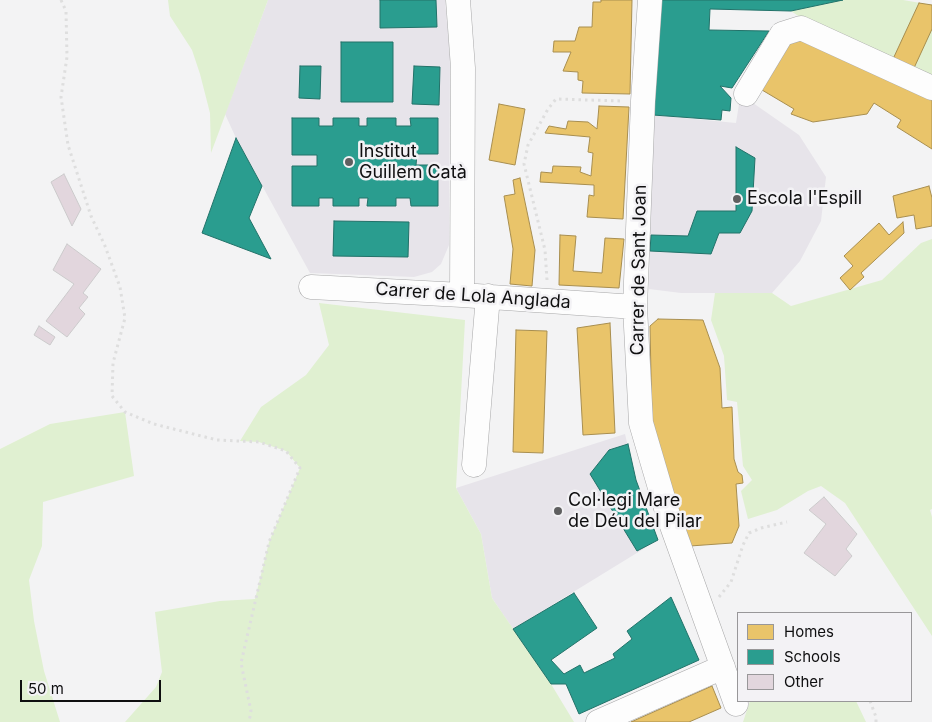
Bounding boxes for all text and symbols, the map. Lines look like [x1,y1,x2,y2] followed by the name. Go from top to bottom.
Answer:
[359,141,467,183] place label: Institut Guillem Catà
[343,156,355,168] marker: Institut Guillem Catà
[627,184,651,356] street label: Carrer de Sant Joan
[747,188,862,210] place label: Escola l'Espill
[731,193,743,205] marker: Escola l'Espill
[375,278,571,314] street label: Carrer de Lola Anglada
[568,490,702,532] place label: Col·legi Mare de Déu del Pilar
[552,505,564,517] marker: Col·legi Mare de Déu del Pilar
[737,612,912,702] legend
[784,622,834,641] text: Homes
[784,647,841,666] text: Schools
[22,670,164,702] scale bar
[784,672,824,691] text: Other
[28,679,64,698] text: 50 m

